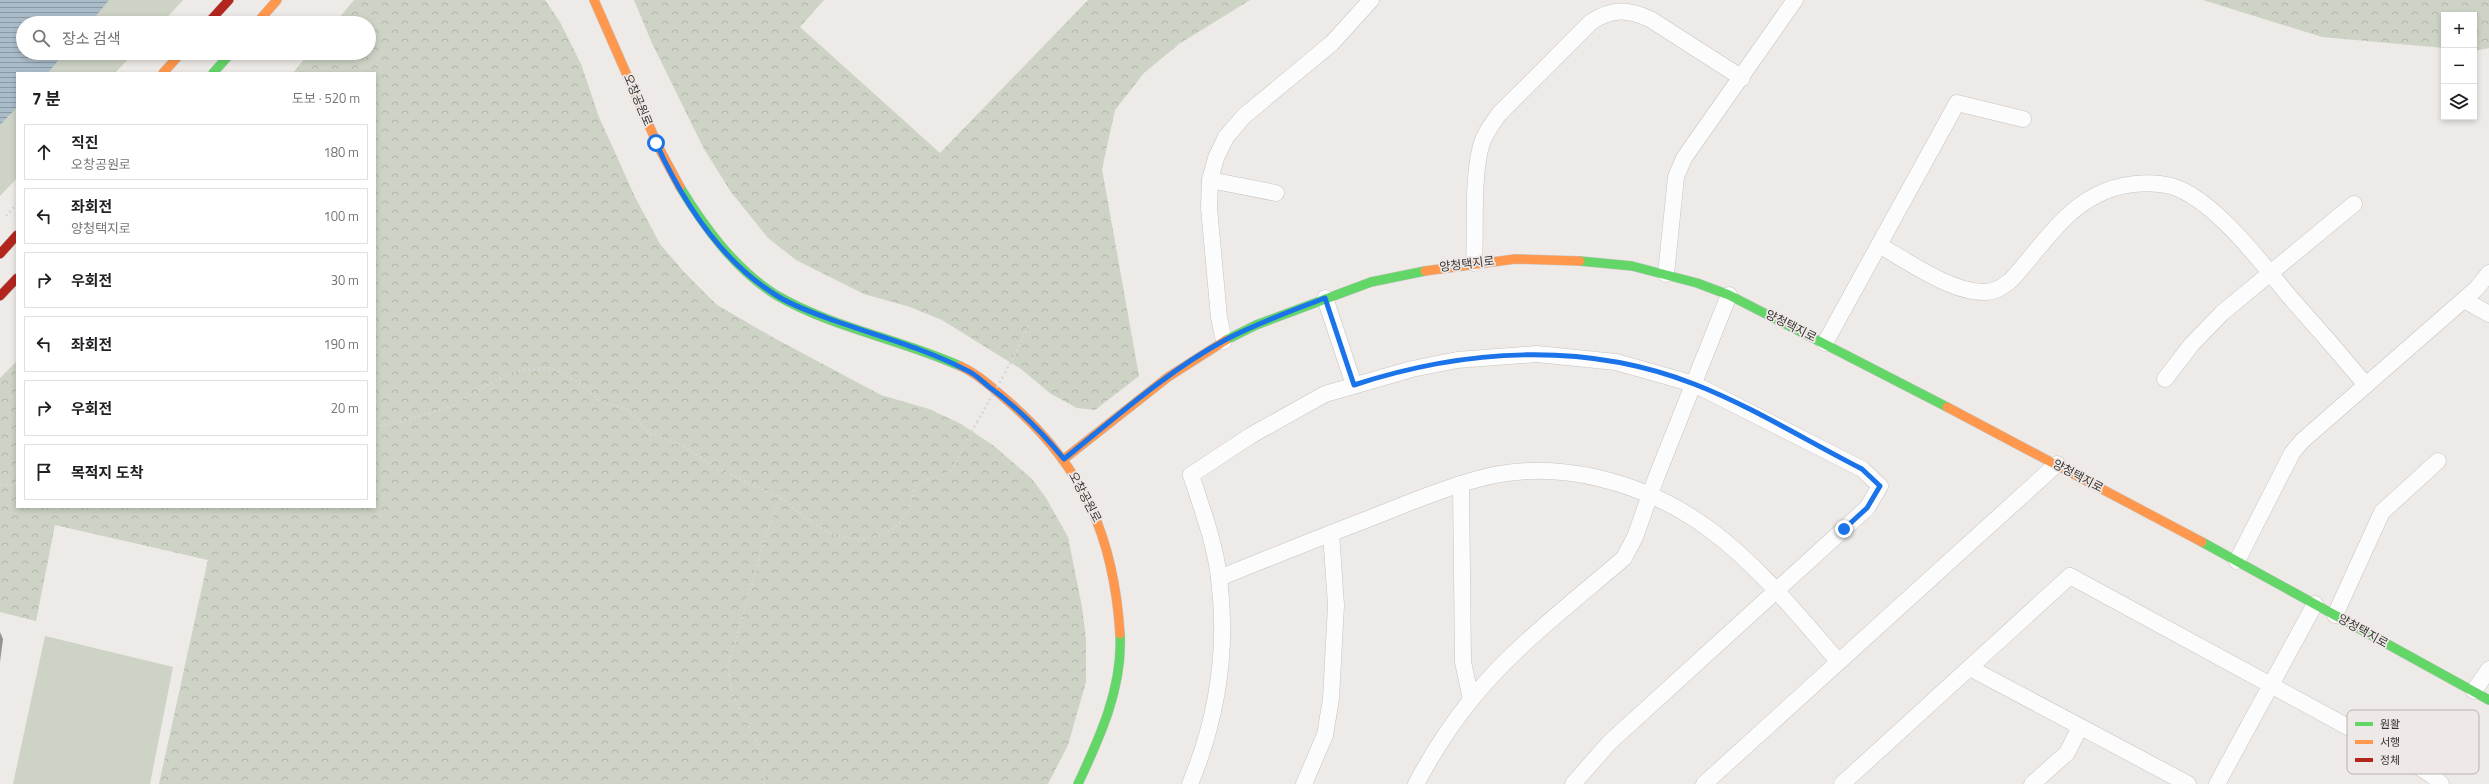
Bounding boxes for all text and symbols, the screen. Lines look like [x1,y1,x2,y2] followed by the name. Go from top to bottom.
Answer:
[2441,12,2477,120] map controls
[2441,12,2477,48] button: +
[16,16,376,60] search box
[30,27,52,49] icon: search
[62,27,121,50] text: 장소 검색
[2441,48,2477,84] button: −
[619,71,658,129] street label: 오창공원로
[2441,84,2477,120] button: layers
[32,86,61,112] text: 7 분
[292,88,360,108] text: 도보 · 520 m
[71,131,99,154] text: 직진
[647,134,665,152] route start
[33,141,55,163] icon: ahead
[323,142,359,162] text: 180 m
[71,154,131,174] text: 오창공원로
[71,195,112,218] text: 좌회전
[33,205,55,227] icon: left
[323,206,359,226] text: 100 m
[71,218,131,238] text: 양청택지로
[1438,251,1495,276] street label: 양청택지로
[33,269,55,291] icon: right
[71,269,112,292] text: 우회전
[331,270,359,290] text: 30 m
[1762,305,1820,347] street label: 양청택지로
[33,333,55,355] icon: left
[71,333,112,356] text: 좌회전
[323,334,359,354] text: 190 m
[33,397,55,419] icon: right
[71,397,112,420] text: 우회전
[331,398,359,418] text: 20 m
[2049,454,2107,497] street label: 양청택지로
[33,461,55,483] icon: arrive
[71,461,143,484] text: 목적지 도착
[1064,468,1107,526] street label: 오창공원로
[1835,520,1853,538] route end
[2334,609,2392,652] street label: 양청택지로
[2347,710,2479,774] legend
[2380,716,2400,732] text: 원활
[2380,734,2400,750] text: 서행
[2380,752,2400,768] text: 정체

